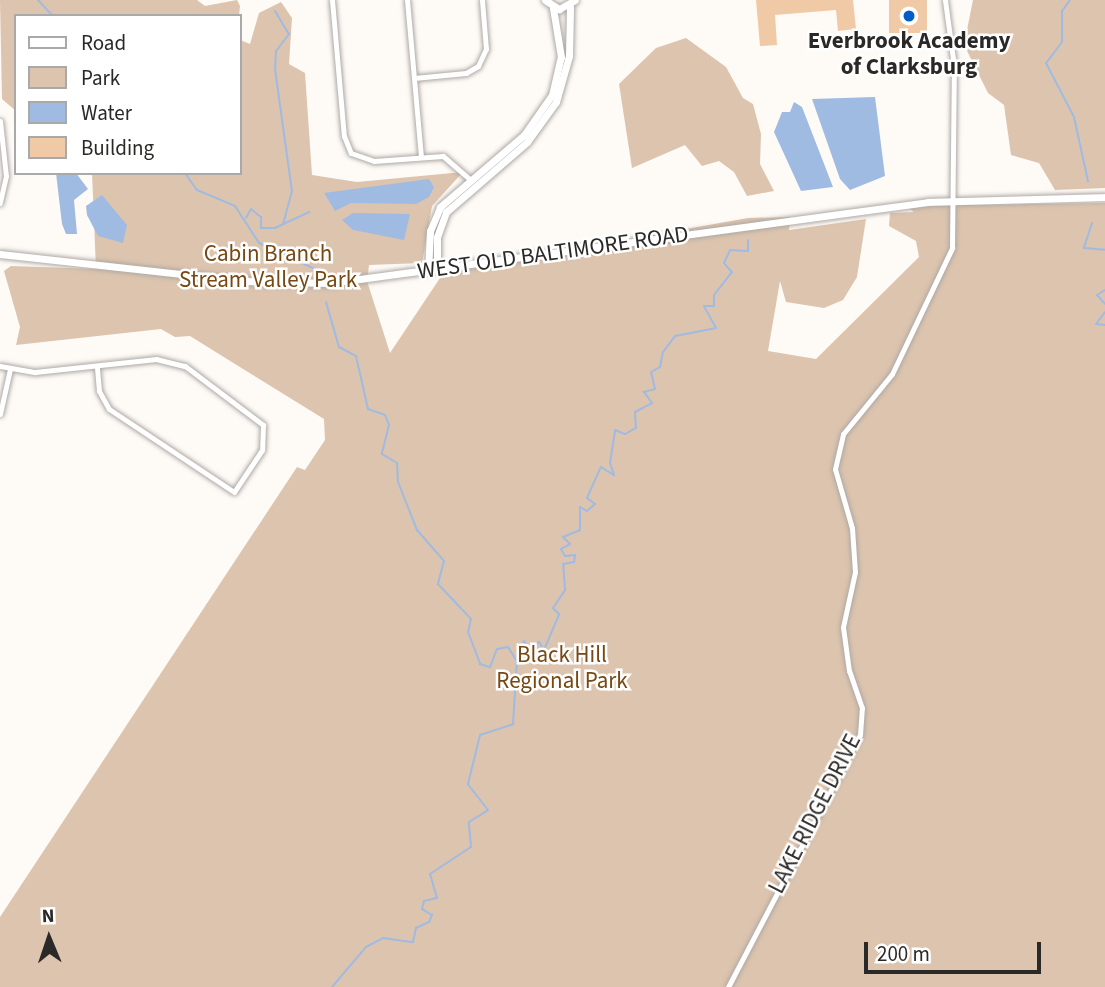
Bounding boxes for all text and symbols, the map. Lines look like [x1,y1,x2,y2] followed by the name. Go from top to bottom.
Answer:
[901,8,917,24] marker: Everbrook Academy of Clarksburg
[14,14,242,175] legend
[808,27,1010,81] place label: Everbrook Academy of Clarksburg
[81,28,126,58] text: Road
[81,63,120,93] text: Park
[81,98,132,128] text: Water
[81,133,154,163] text: Building
[416,220,690,286] street label: WEST OLD BALTIMORE ROAD
[179,240,357,294] park label: Cabin Branch Stream Valley Park
[496,641,628,695] park label: Black Hill Regional Park
[763,730,867,898] street label: LAKE RIDGE DRIVE
[14,903,84,973] north arrow
[41,903,55,930] text: N
[867,928,1044,972] scale bar
[877,939,930,969] text: 200 m

